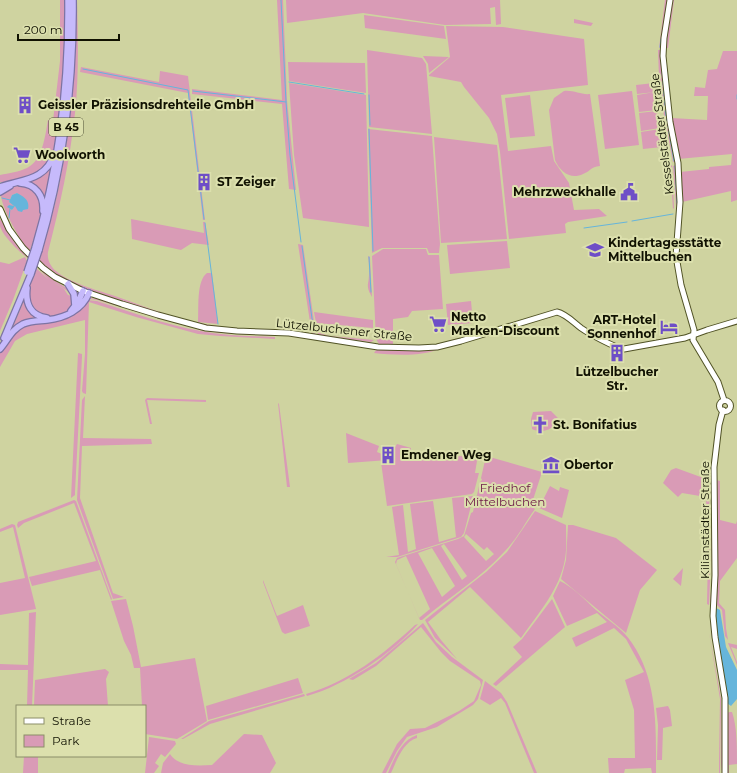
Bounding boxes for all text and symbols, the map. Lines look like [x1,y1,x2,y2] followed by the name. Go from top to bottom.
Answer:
[18,16,119,42] scale bar
[24,22,63,37] text: 200 m
[647,73,676,196] street label: Kesselstädter Straße
[15,95,35,115] building icon: Geissler Präzisionsdrehteile GmbH
[38,97,254,112] place label: Geissler Präzisionsdrehteile GmbH
[49,118,83,136] road number: B 45
[12,145,32,165] supermarket icon: Woolworth
[35,147,105,162] place label: Woolworth
[194,172,214,192] building icon: ST Zeiger
[217,174,276,189] place label: ST Zeiger
[619,182,639,202] public building icon: Mehrzweckhalle
[513,184,616,199] place label: Mehrzweckhalle
[608,235,722,264] place label: Kindertagesstätte Mittelbuchen
[585,240,605,260] school or university icon: Kindertagesstätte Mittelbuchen
[451,309,560,338] place label: Netto Marken-Discount
[587,312,657,341] place label: ART-Hotel Sonnenhof
[428,314,448,334] supermarket icon: Netto Marken-Discount
[275,315,413,344] street label: Lützelbuchener Straße
[659,317,679,337] hotel icon: ART-Hotel Sonnenhof
[607,343,627,363] building icon: Lützelbucher Str.
[576,364,658,393] place label: Lützelbucher Str.
[530,415,550,435] church icon: St. Bonifatius
[553,417,637,432] place label: St. Bonifatius
[378,445,398,465] building icon: Emdener Weg
[401,447,491,462] place label: Emdener Weg
[541,455,561,475] museum icon: Obertor
[564,457,613,472] place label: Obertor
[697,461,712,579] street label: Kilianstädter Straße
[465,480,545,509] park label: Friedhof Mittelbuchen
[16,705,146,757] legend
[52,713,91,728] text: Straße
[52,733,80,748] text: Park

